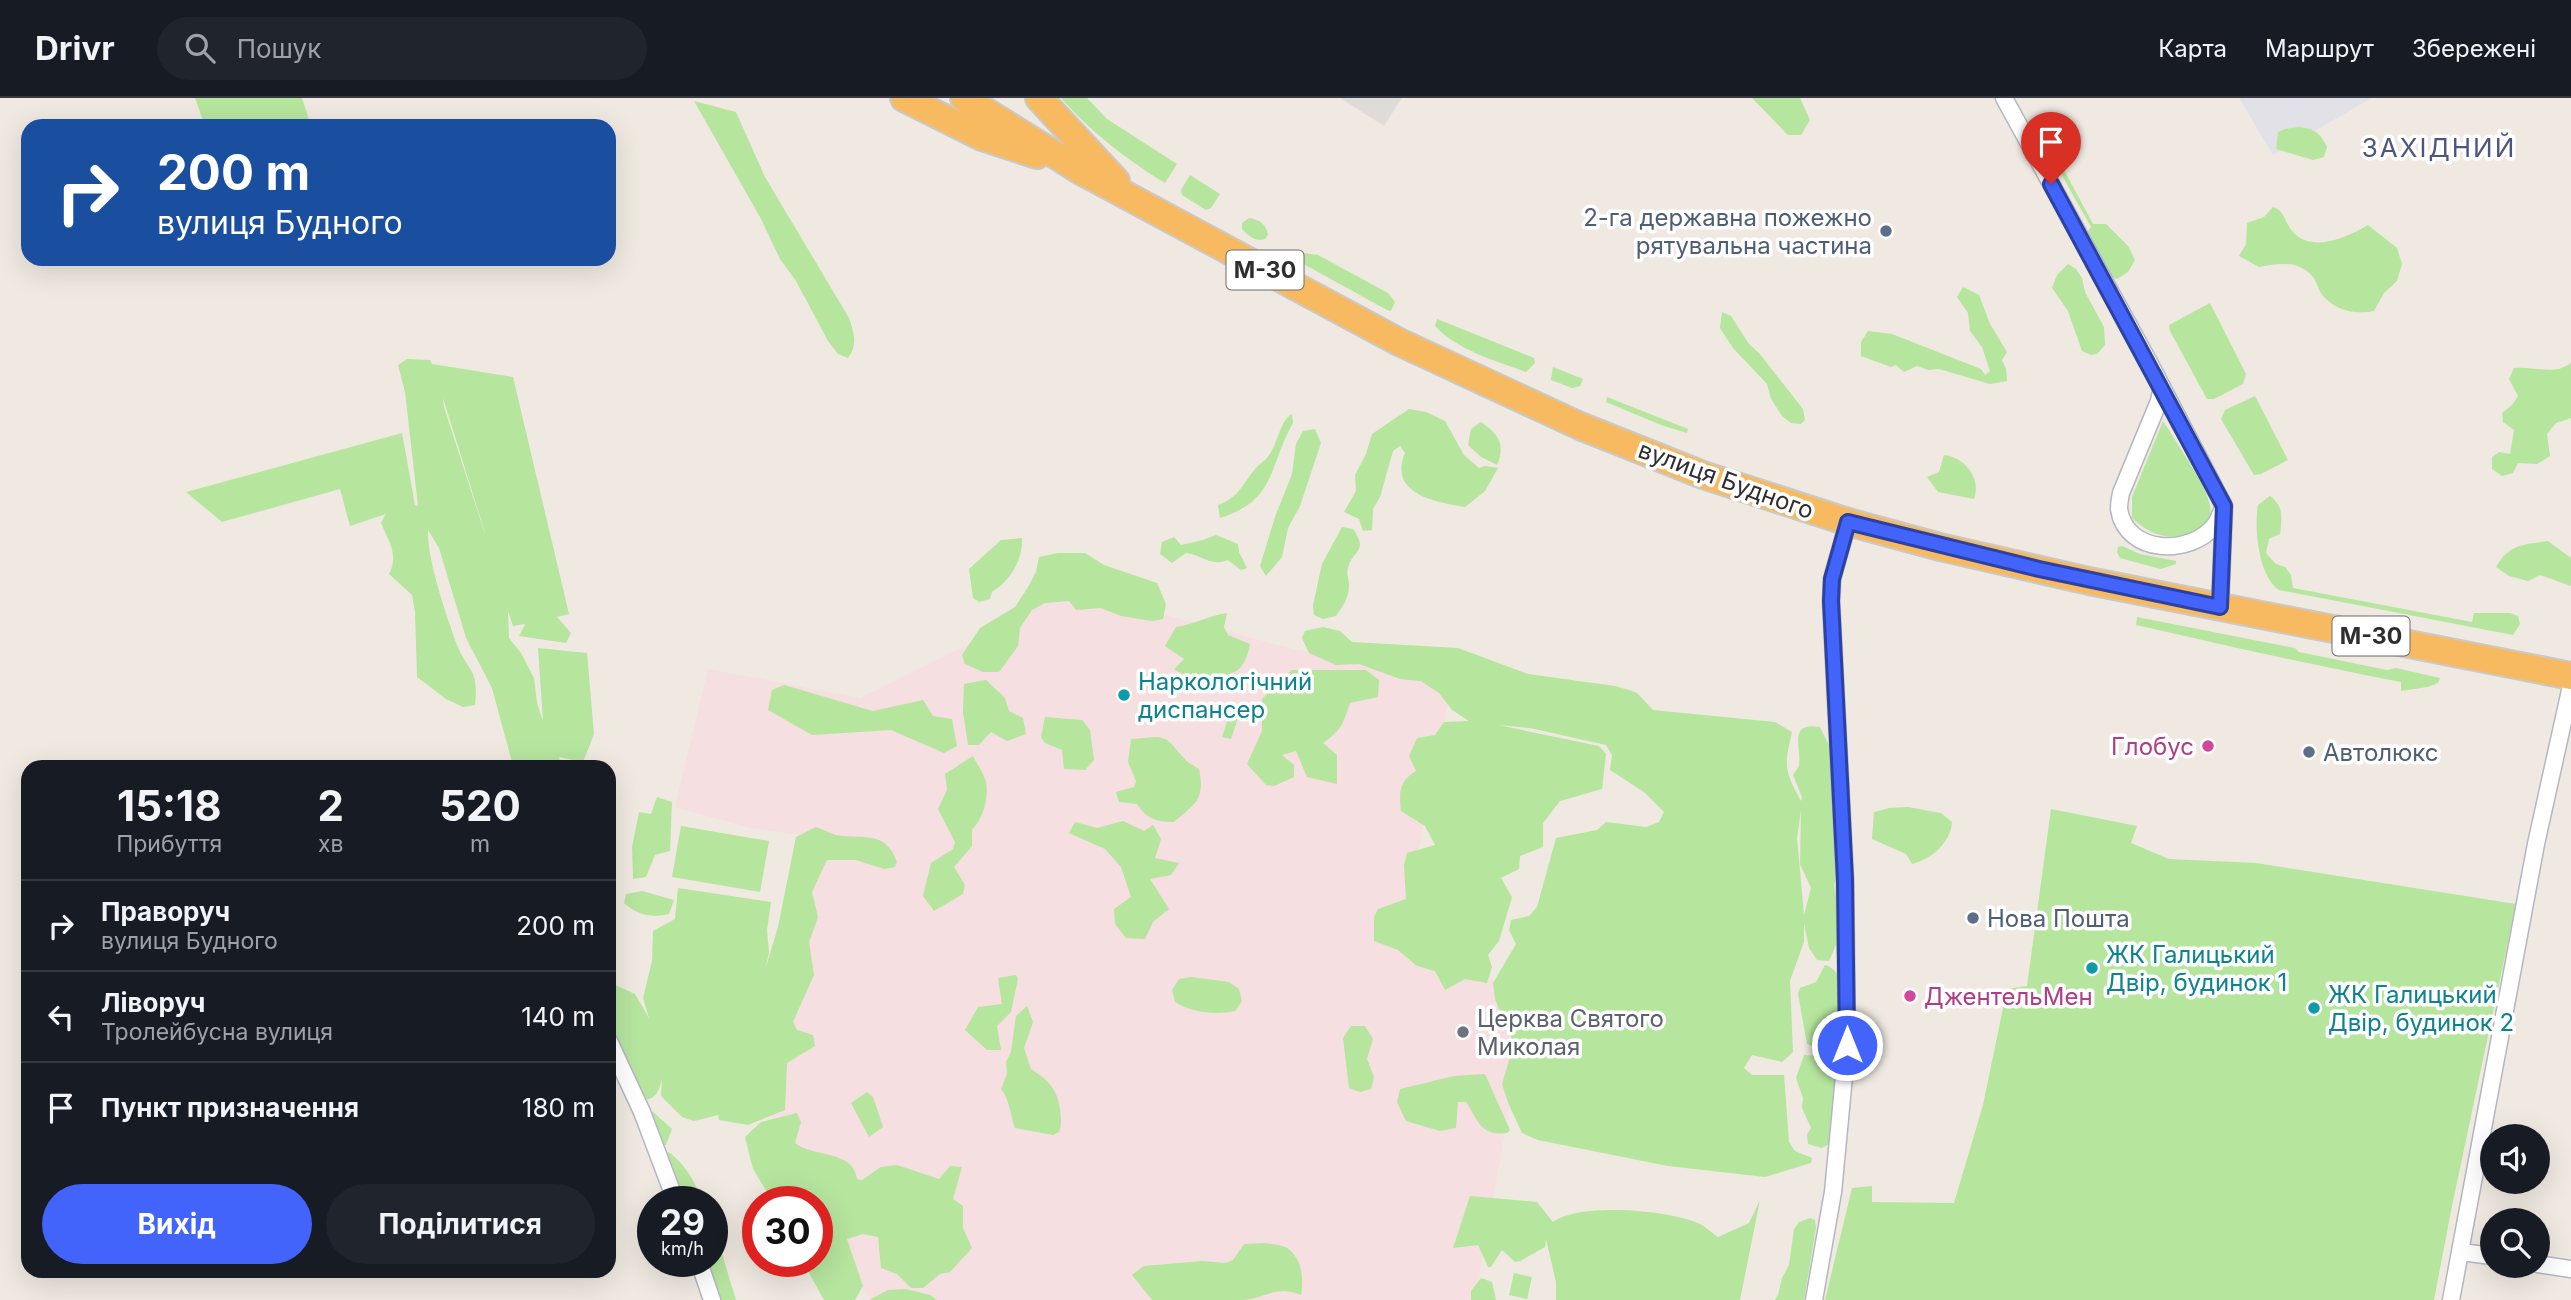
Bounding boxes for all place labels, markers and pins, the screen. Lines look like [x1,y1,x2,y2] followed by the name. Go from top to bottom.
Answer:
[2021,112,2081,184] pin
[1583,203,1872,260] place label: 2-га державна пожежно рятувальна частина
[1878,223,1894,239] marker: 2-га державна пожежно рятувальна частина
[1138,667,1312,724] place label: Наркологічний диспансер
[1116,687,1132,703] marker: Наркологічний диспансер
[2111,732,2194,761] place label: Глобус
[2200,738,2216,754] marker: Глобус
[2323,738,2439,767] place label: Автолюкс
[2301,744,2317,760] marker: Автолюкс
[1987,904,2130,933] place label: Нова Пошта
[1965,910,1981,926] marker: Нова Пошта
[2106,940,2287,997] place label: ЖК Галицький Двір, будинок 1
[2084,960,2100,976] marker: ЖК Галицький Двір, будинок 1
[2328,980,2514,1037] place label: ЖК Галицький Двір, будинок 2
[1924,982,2093,1011] place label: ДжентельМен
[1902,988,1918,1004] marker: ДжентельМен
[2306,1000,2322,1016] marker: ЖК Галицький Двір, будинок 2
[1477,1004,1664,1061] place label: Церква Святого Миколая
[1455,1024,1471,1040] marker: Церква Святого Миколая

